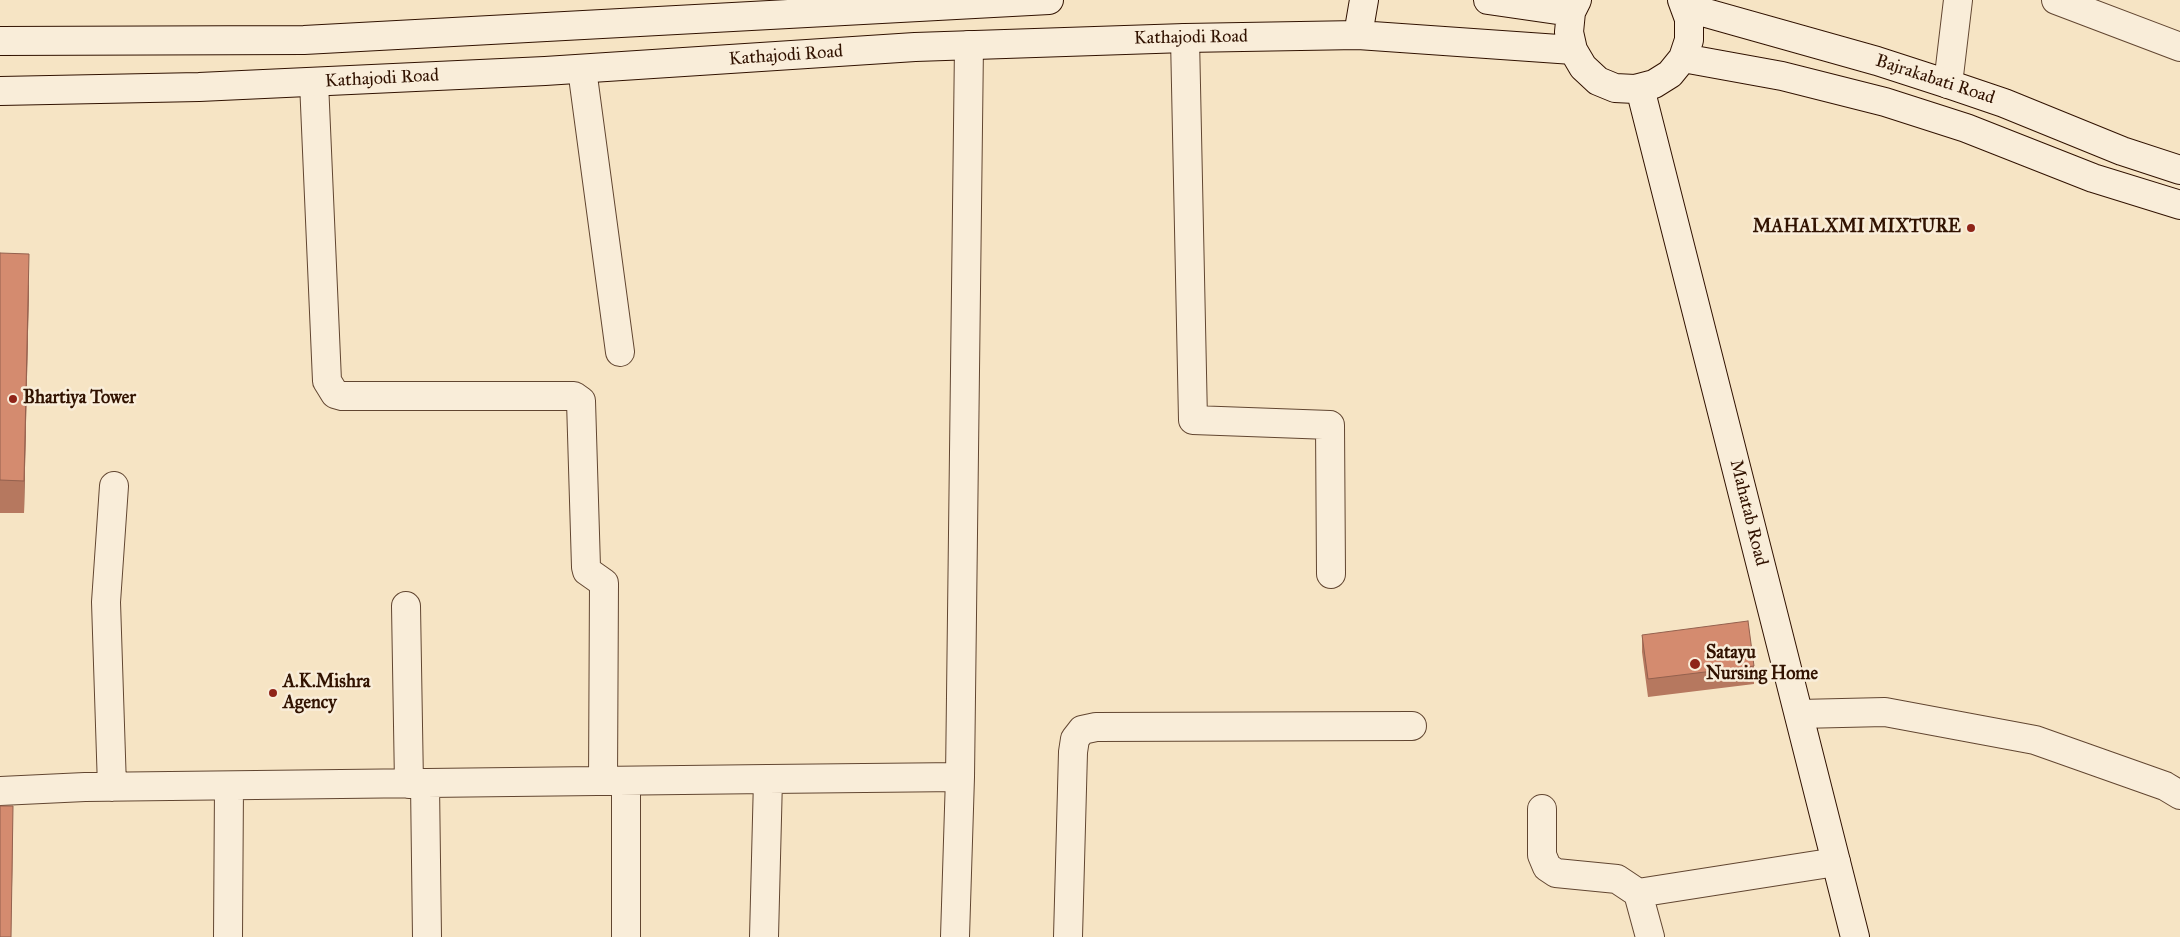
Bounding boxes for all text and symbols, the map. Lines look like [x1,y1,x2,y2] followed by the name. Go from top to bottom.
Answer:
[1134,26,1248,50] street label: Kathajodi Road
[728,41,844,71] street label: Kathajodi Road
[1873,51,1997,109] street label: Bajrakabati Road
[324,65,440,93] street label: Kathajodi Road
[1753,217,1961,239] place label: MAHALXMI MIXTURE
[1965,222,1977,234] marker: MAHALXMI MIXTURE
[23,388,136,410] place label: Bhartiya Tower
[7,393,19,405] marker: Bhartiya Tower
[1724,458,1772,568] street label: Mahatab Road
[1706,643,1818,686] place label: Satayu Nursing Home
[1688,657,1702,671] marker: Satayu Nursing Home
[283,672,370,714] place label: A.K.Mishra Agency
[267,687,279,699] marker: A.K.Mishra Agency

